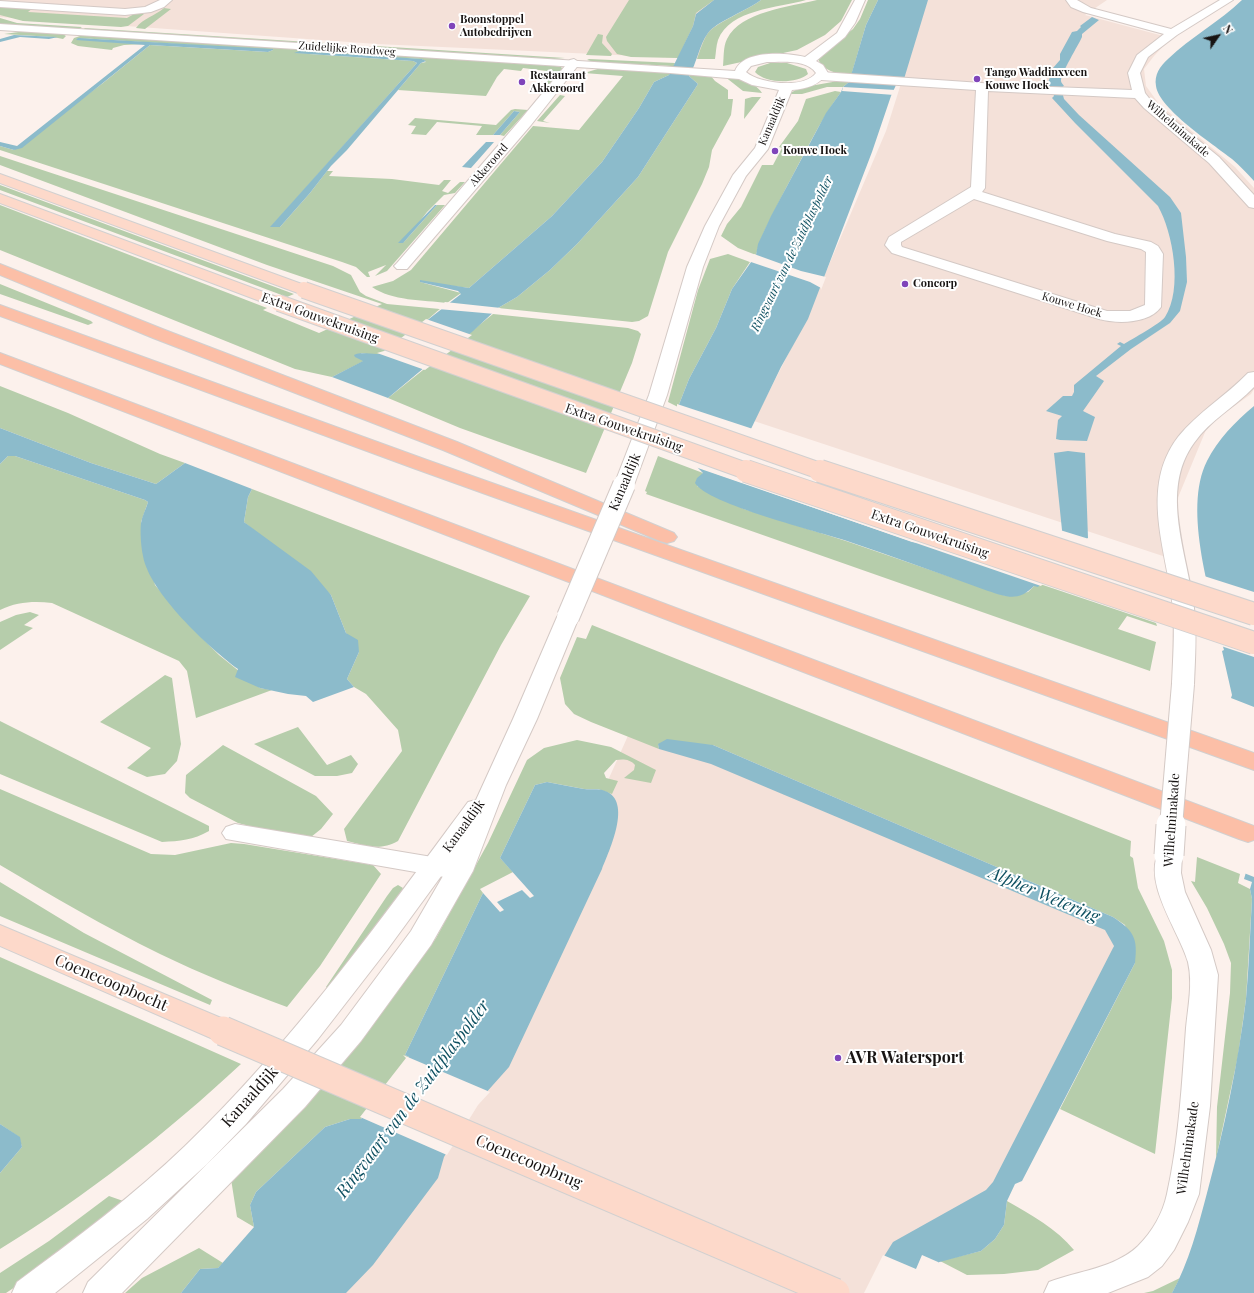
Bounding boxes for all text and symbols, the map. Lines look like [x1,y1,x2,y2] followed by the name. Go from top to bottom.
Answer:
[460,13,532,39] place label: Boonstoppel Autobedrijven
[1198,16,1238,56] north arrow
[447,21,457,31] marker: Boonstoppel Autobedrijven
[1220,22,1237,36] text: N
[298,39,396,59] street label: Zuidelijke Rondweg
[985,66,1087,92] place label: Tango Waddinxveen Kouwe Hoek
[530,69,586,95] place label: Restaurant Akkeroord
[972,74,982,84] marker: Tango Waddinxveen Kouwe Hoek
[517,77,527,87] marker: Restaurant Akkeroord
[756,95,788,147] street label: Kanaaldijk
[1144,98,1212,160] street label: Wilhelminakade
[467,141,511,189] street label: Akkeroord
[783,144,847,158] place label: Kouwe Hoek
[770,146,780,156] marker: Kouwe Hoek
[748,174,836,334] water label: Ringvaart van de Zuidplaspolder
[913,277,957,291] place label: Concorp
[900,279,910,289] marker: Concorp
[259,290,381,346] street label: Extra Gouwekruising
[1040,290,1104,320] street label: Kouwe Hoek
[563,401,685,455] street label: Extra Gouwekruising
[606,451,644,513] street label: Kanaaldijk
[869,507,991,561] street label: Extra Gouwekruising
[1161,773,1183,867] street label: Wilhelminakade
[440,797,488,855] street label: Kanaaldijk
[986,863,1102,927] water label: Alpher Wetering
[52,951,170,1015] street label: Coenecoopbocht
[332,996,494,1202] water label: Ringvaart van de Zuidplaspolder
[846,1048,964,1068] place label: AVR Watersport
[833,1053,843,1063] marker: AVR Watersport
[218,1063,282,1131] street label: Kanaaldijk
[1174,1100,1202,1196] street label: Wilhelminakade
[473,1131,585,1193] street label: Coenecoopbrug

